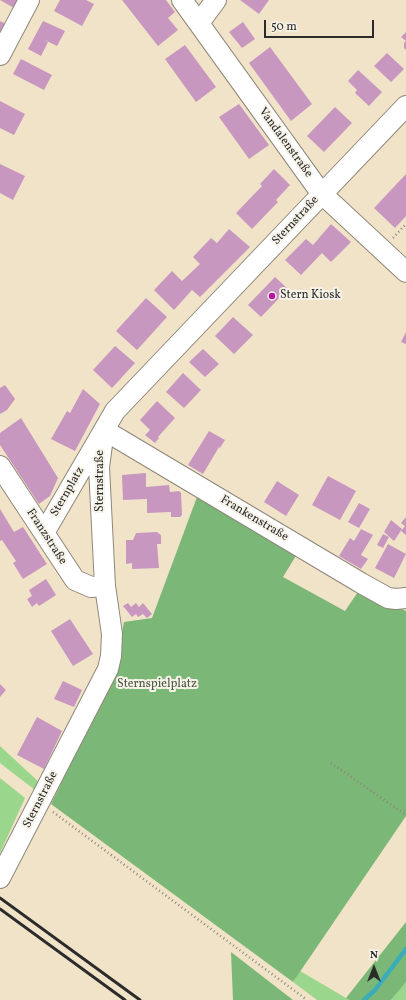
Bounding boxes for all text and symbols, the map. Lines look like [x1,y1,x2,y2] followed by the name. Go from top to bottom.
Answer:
[266,12,376,38] scale bar
[271,19,297,35] text: 50 m
[255,105,315,181] street label: Vandalenstraße
[270,193,322,249] street label: Sternstraße
[280,289,341,303] place label: Stern Kiosk
[267,291,277,301] marker: Stern Kiosk
[94,450,108,512] street label: Sternstraße
[48,465,88,519] street label: Sternplatz
[217,493,291,545] street label: Frankenstraße
[23,506,69,568] street label: Franzstraße
[117,678,197,692] park label: Sternspielplatz
[21,769,61,831] street label: Sternstraße
[354,948,394,988] north arrow
[370,948,378,963] text: N

